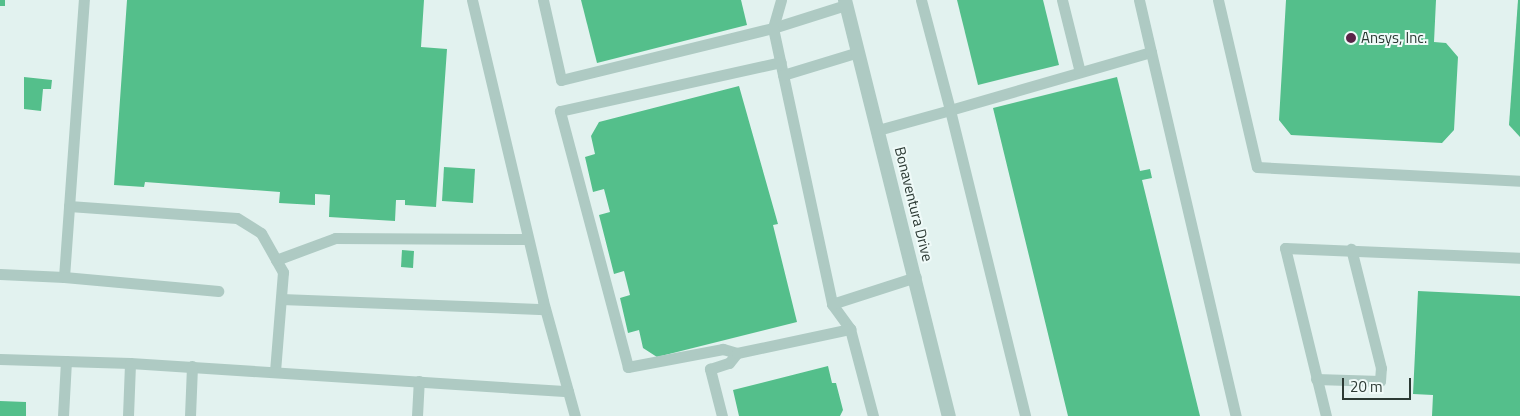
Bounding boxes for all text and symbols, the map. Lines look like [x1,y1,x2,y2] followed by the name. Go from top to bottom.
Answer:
[1361,29,1427,47] place label: Ansys, Inc.
[1345,32,1357,44] marker: Ansys, Inc.
[891,145,937,263] street label: Bonaventura Drive
[1345,368,1414,400] scale bar
[1350,375,1383,398] text: 20 m

